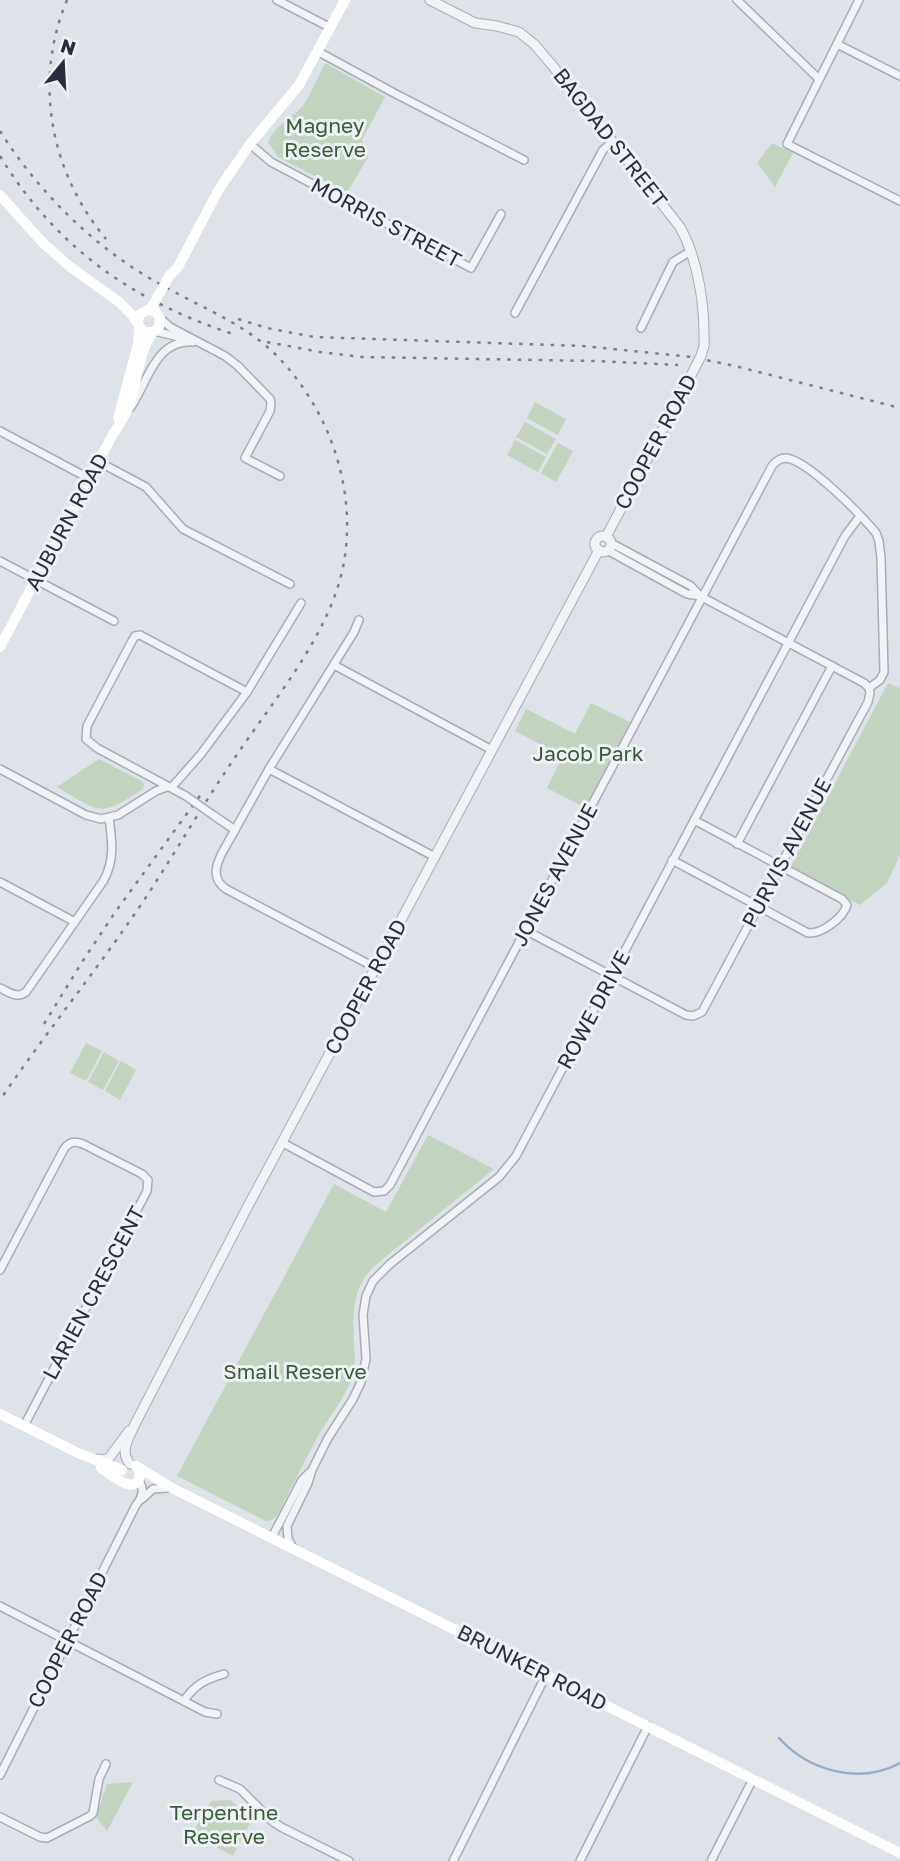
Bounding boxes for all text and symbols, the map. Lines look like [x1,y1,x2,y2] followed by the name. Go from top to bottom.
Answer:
[28,28,98,98] north arrow
[58,33,79,60] text: N
[548,62,673,212] street label: BAGDAD STREET
[284,112,366,162] park label: Magney Reserve
[307,171,466,273] street label: MORRIS STREET
[609,369,702,514] street label: COOPER ROAD
[19,448,113,595] street label: AUBURN ROAD
[532,740,644,766] park label: Jacob Park
[736,773,836,932] street label: PURVIS AVENUE
[506,799,603,950] street label: JONES AVENUE
[319,914,412,1059] street label: COOPER ROAD
[551,946,635,1073] street label: ROWE DRIVE
[36,1201,150,1384] street label: LARIEN CRESCENT
[223,1358,367,1384] park label: Smail Reserve
[22,1567,113,1712] street label: COOPER ROAD
[453,1618,612,1716] street label: BRUNKER ROAD
[170,1799,278,1849] park label: Terpentine Reserve

